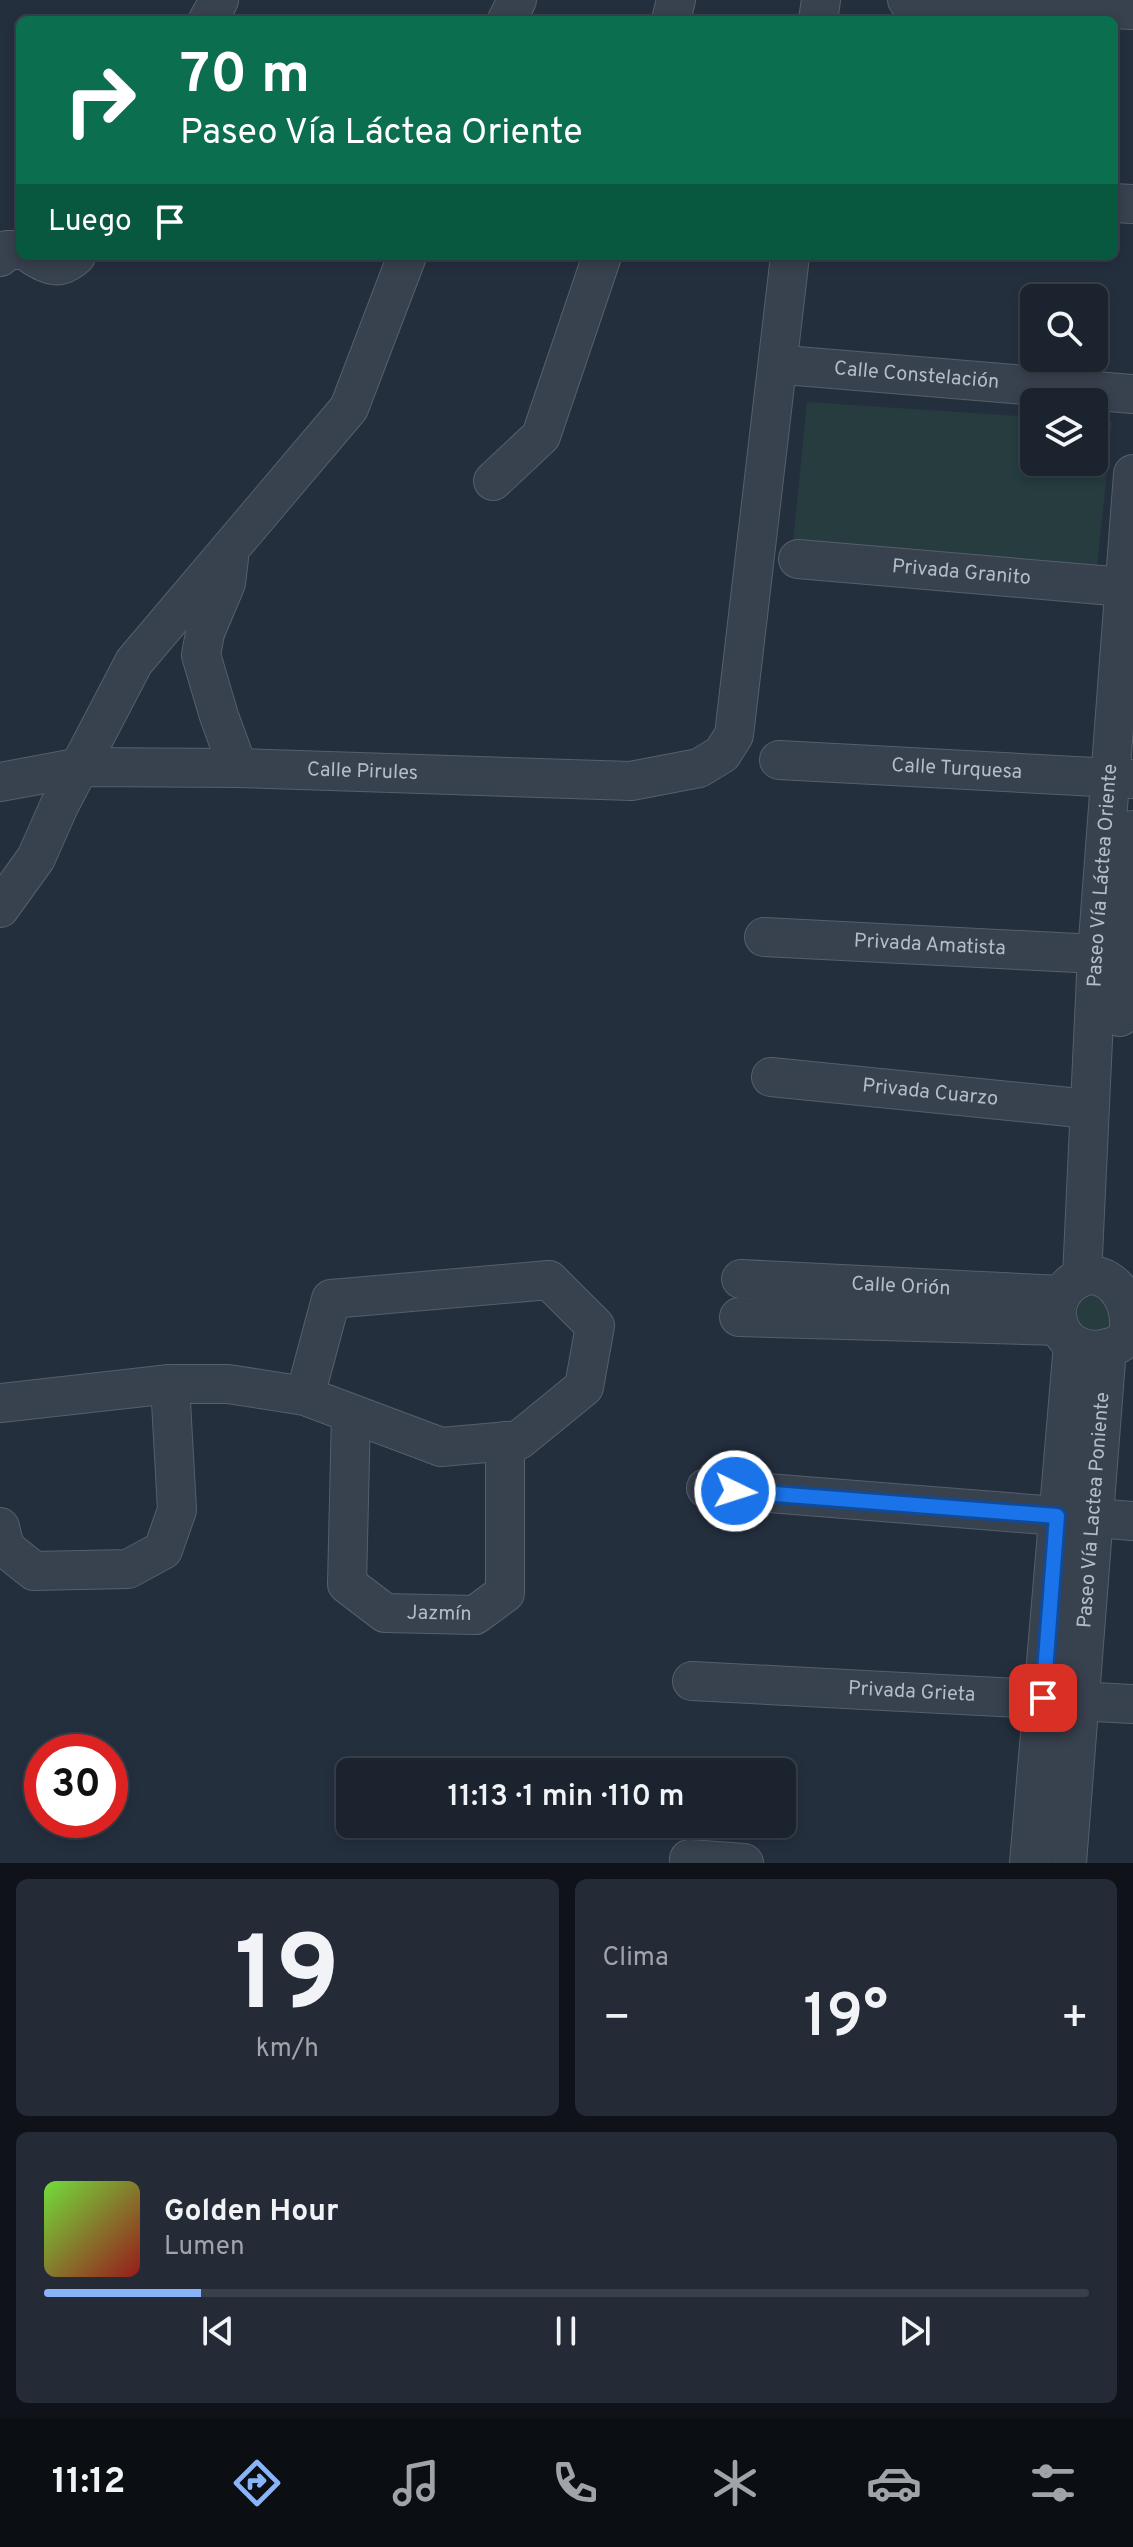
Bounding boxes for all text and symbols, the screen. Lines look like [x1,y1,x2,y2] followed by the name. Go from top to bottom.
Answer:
[180,42,310,112] text: 70 m
[48,48,152,152] icon: right
[180,111,583,157] text: Paseo Vía Láctea Oriente
[148,200,192,244] icon: arrive
[48,204,132,241] text: Luego
[1020,284,1108,476] map controls
[1020,284,1108,372] button: search
[833,356,1000,396] street label: Calle Constelación
[1020,388,1108,476] button: layers
[891,554,1032,592] street label: Privada Granito
[891,753,1023,786] street label: Calle Turquesa
[307,757,419,787] street label: Calle Pirules
[1082,763,1124,988] street label: Paseo Vía Láctea Oriente
[853,929,1006,962] street label: Privada Amatista
[861,1073,999,1113] street label: Privada Cuarzo
[851,1272,951,1302] street label: Calle Orión
[1072,1391,1117,1629] street label: Paseo Vía Lactea Poniente
[693,1449,777,1533] position arrow
[406,1600,472,1628] street label: Jazmín
[1009,1664,1077,1732] pin
[847,1676,976,1709] street label: Privada Grieta
[1021,1676,1065,1720] icon: arrive
[24,1734,128,1838] speed limit sign: 30
[448,1779,684,1816] text: 11:13 · 1 min · 110 m
[234,1915,340,2047] text: 19
[603,1942,669,1975] text: Clima
[803,1982,888,2058] text: 19°
[603,1992,631,2048] text: −
[1061,1992,1089,2048] text: +
[256,2033,319,2066] text: km/h
[164,2194,338,2231] text: Golden Hour
[164,2231,245,2264] text: Lumen
[196,2309,240,2353] icon: previous
[544,2309,588,2353] icon: pause
[893,2309,937,2353] icon: next
[229,2455,285,2511] icon: directions
[388,2455,444,2511] icon: music
[547,2455,603,2511] icon: phone
[707,2455,763,2511] icon: climate
[866,2455,922,2511] icon: car
[1025,2455,1081,2511] icon: filters
[52,2460,126,2506] text: 11:12

